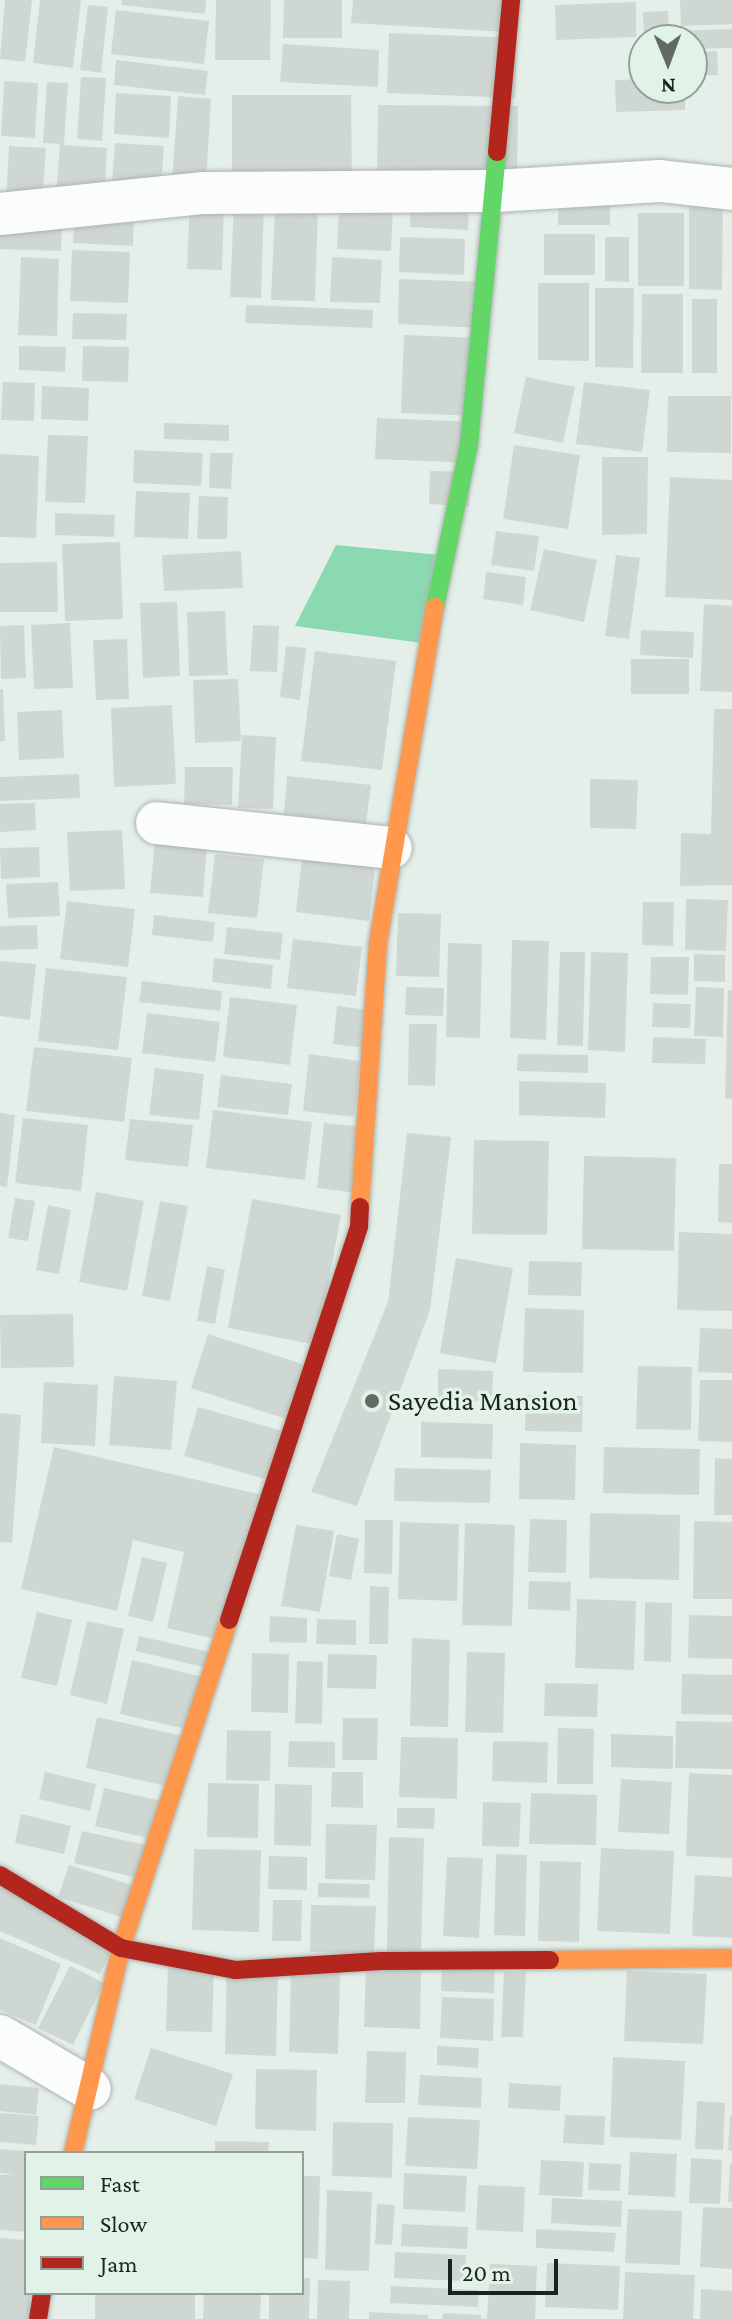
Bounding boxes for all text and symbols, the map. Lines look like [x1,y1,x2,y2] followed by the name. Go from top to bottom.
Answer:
[628,24,708,104] north arrow
[661,74,676,99] text: N
[388,1384,578,1418] place label: Sayedia Mansion
[363,1392,381,1410] marker: Sayedia Mansion
[24,2151,304,2295] legend
[100,2170,140,2197] text: Fast
[100,2210,147,2237] text: Slow
[452,2243,562,2293] scale bar
[100,2250,138,2277] text: Jam
[462,2259,511,2286] text: 20 m

